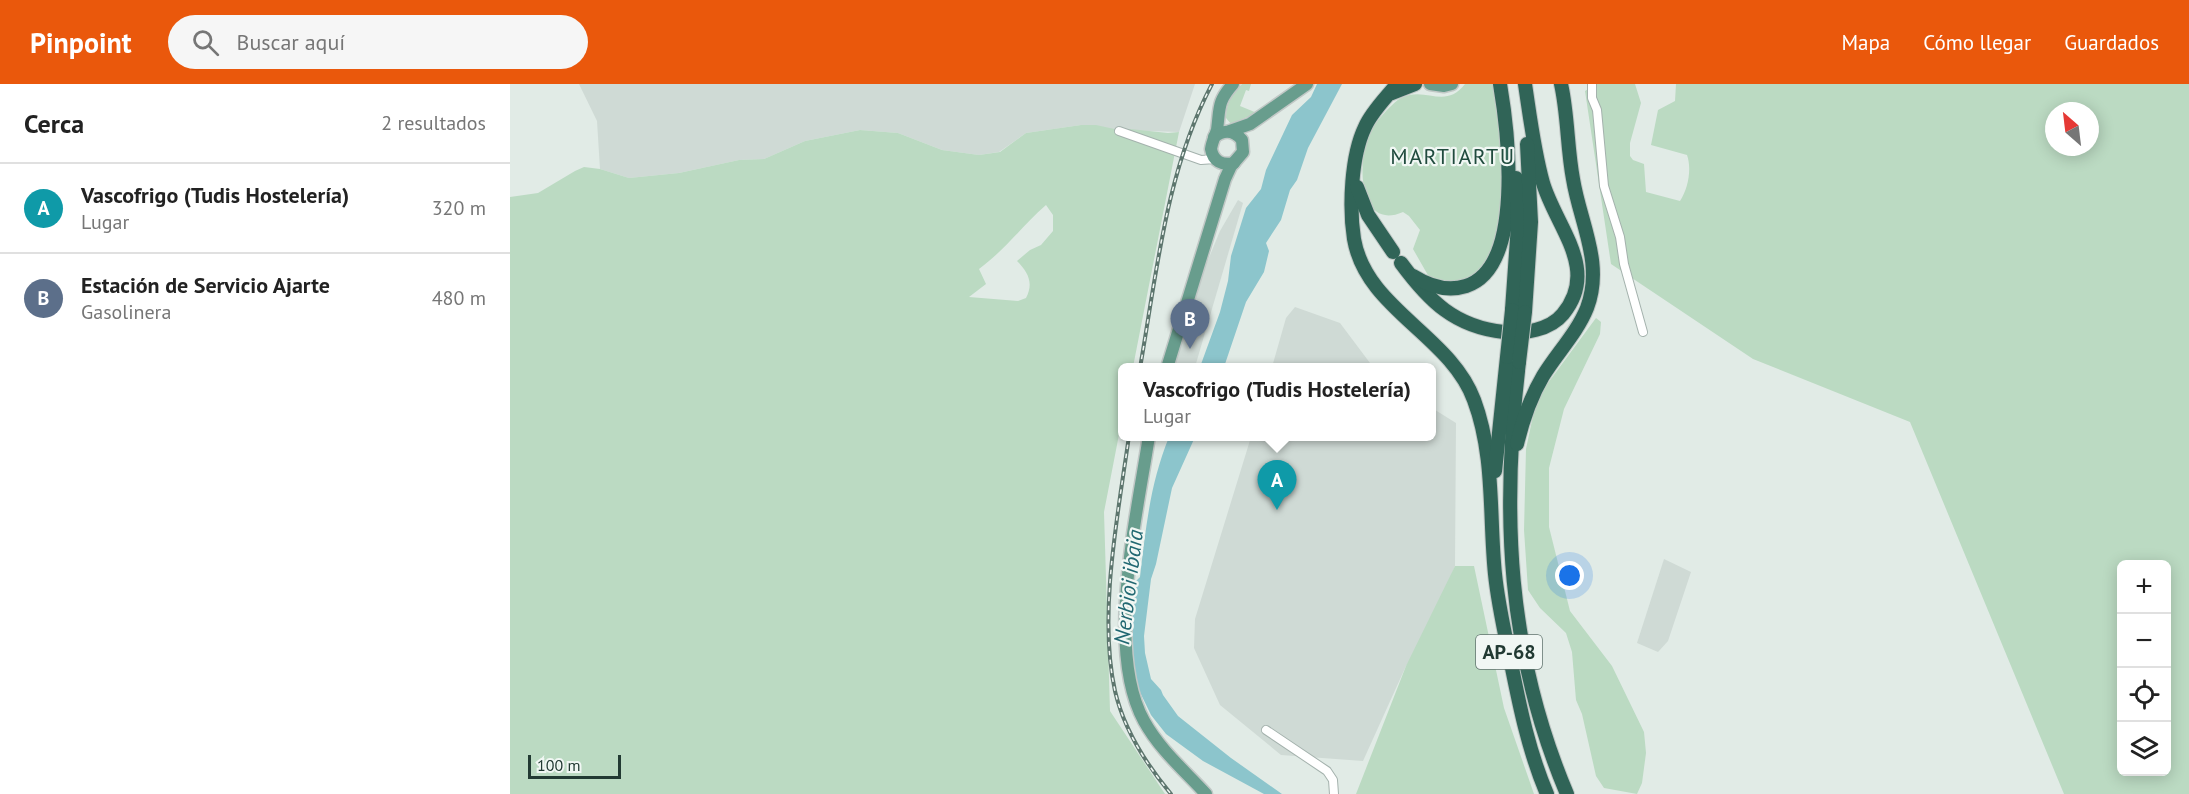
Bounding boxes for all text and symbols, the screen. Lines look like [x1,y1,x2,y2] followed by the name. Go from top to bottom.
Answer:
[168,15,588,69] search box
[30,24,132,61] text: Pinpoint
[189,26,222,59] icon: search
[237,28,345,56] text: Buscar aquí
[1841,29,1890,56] text: Mapa
[1923,29,2031,56] text: Cómo llegar
[2064,29,2159,56] text: Guardados
[2045,102,2099,156] north arrow
[24,107,84,140] text: Cerca
[381,110,486,136] text: 2 resultados
[1390,142,1516,170] district label: MARTIARTU
[81,181,349,209] text: Vascofrigo (Tudis Hostelería)
[37,195,50,221] text: A
[432,195,486,221] text: 320 m
[81,209,129,235] text: Lugar
[81,271,330,299] text: Estación de Servicio Ajarte
[38,285,49,311] text: B
[432,285,486,311] text: 480 m
[81,299,171,325] text: Gasolinera
[1170,300,1210,349] pin: B
[1118,363,1436,441] popup
[1143,375,1411,403] text: Vascofrigo (Tudis Hostelería)
[1143,403,1191,429] text: Lugar
[1258,460,1296,510] pin: A
[1107,528,1149,646] water label: Nerbioi ibaia
[2117,560,2171,776] map controls
[2117,560,2171,614] button: +
[1555,561,1584,590] your location
[2117,614,2171,668] button: −
[1476,635,1542,669] road number: AP-68
[2117,668,2171,722] button: locate
[2117,722,2171,776] button: layers
[528,752,621,780] scale bar
[537,755,580,775] text: 100 m

